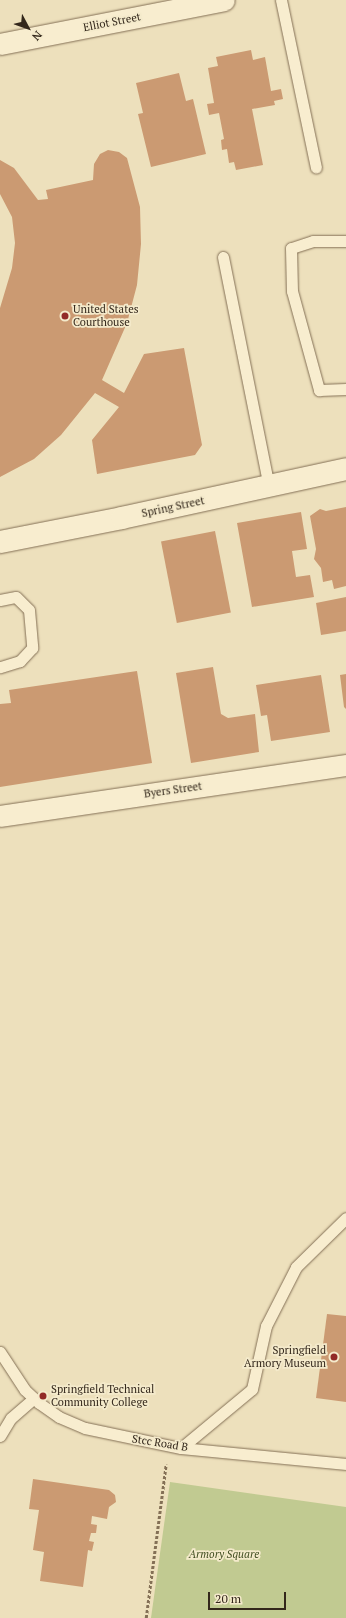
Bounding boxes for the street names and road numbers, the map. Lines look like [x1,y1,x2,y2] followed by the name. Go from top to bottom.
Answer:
[82,10,142,34] street label: Elliot Street
[140,494,206,520] street label: Spring Street
[143,779,203,801] street label: Byers Street
[131,1432,189,1454] street label: Stcc Road B

